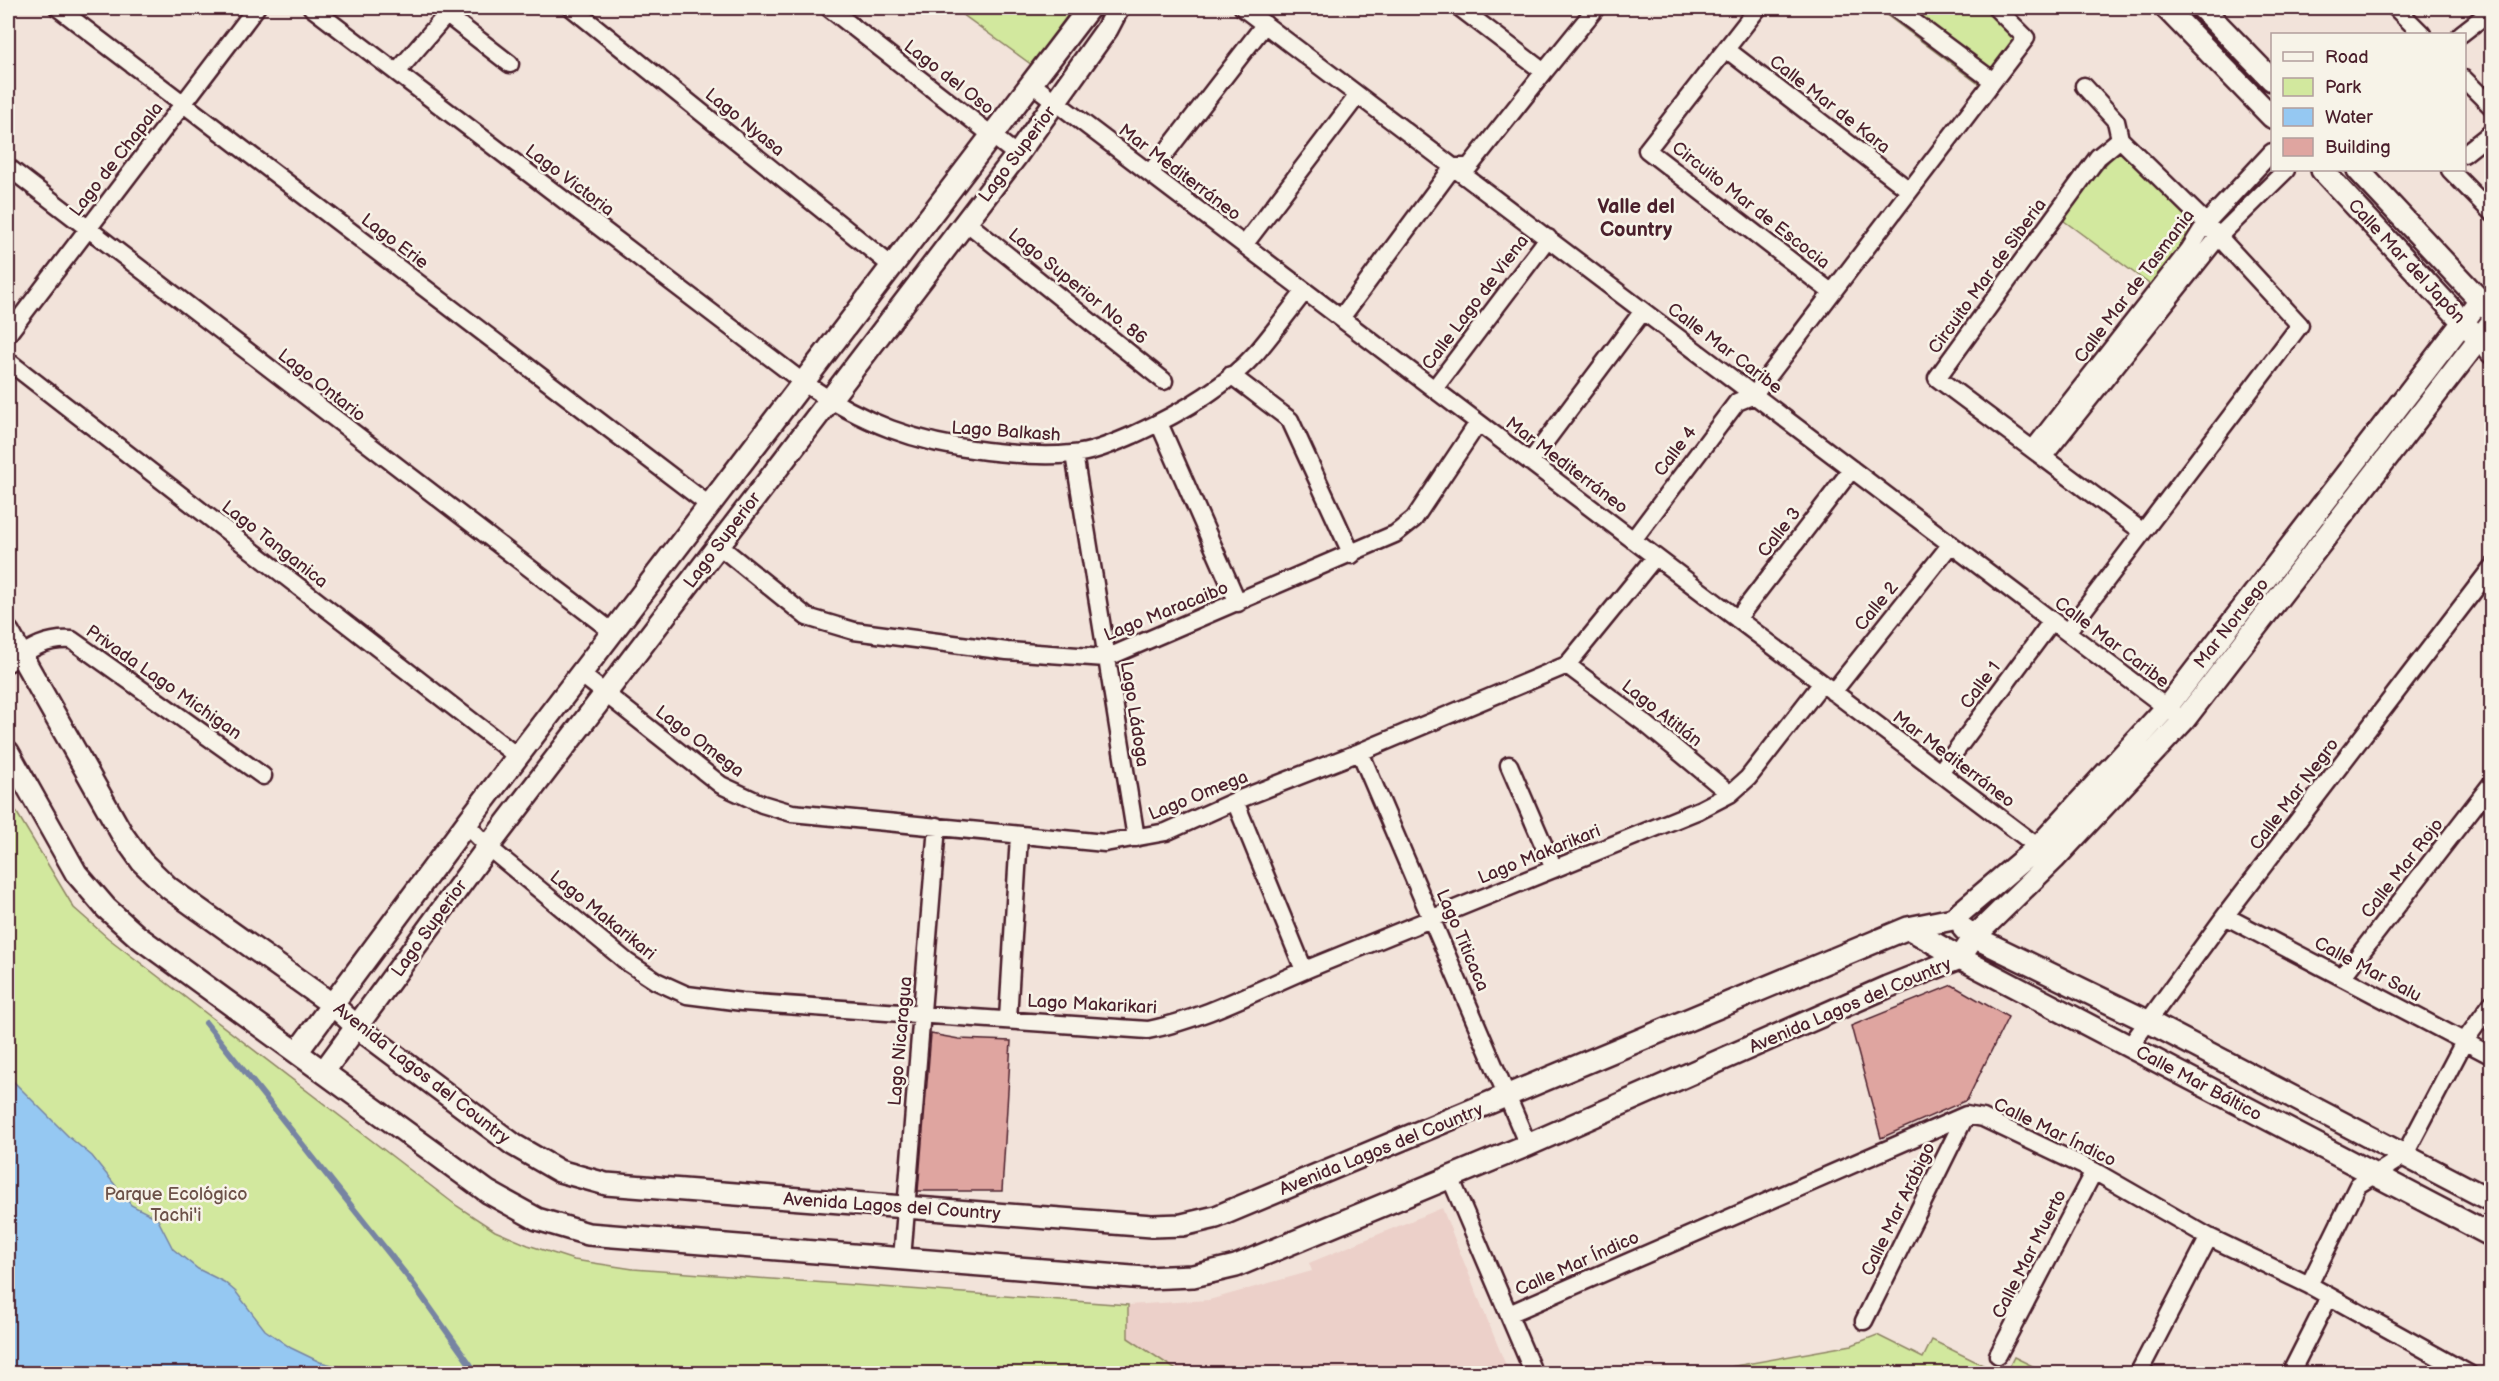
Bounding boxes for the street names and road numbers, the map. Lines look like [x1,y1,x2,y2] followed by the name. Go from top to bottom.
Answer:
[900,36,998,119] street label: Lago del Oso
[1765,51,1894,158] street label: Calle Mar de Kara
[701,84,789,161] street label: Lago Nyasa
[65,98,167,221] street label: Lago de Chapala
[975,102,1061,206] street label: Lago Superior
[1115,120,1245,225] street label: Mar Mediterráneo
[1668,137,1834,274] street label: Circuito Mar de Escocia
[521,140,618,221] street label: Lago Victoria
[1924,195,2051,358] street label: Circuito Mar de Siberia
[2344,195,2470,328] street label: Calle Mar del Japón
[2070,206,2199,367] street label: Calle Mar de Tasmania
[357,209,433,274] street label: Lago Erie
[1004,224,1151,349] street label: Lago Superior No. 86
[1418,231,1533,374] street label: Calle Lago de Viena
[1663,298,1786,399] street label: Calle Mar Caribe
[274,345,370,426] street label: Lago Ontario
[1502,413,1632,518] street label: Mar Mediterráneo
[951,417,1061,446] street label: Lago Balkash
[1650,422,1701,481] street label: Calle 4
[680,488,766,592] street label: Lago Superior
[217,496,332,592] street label: Lago Tanganica
[1753,503,1805,561] street label: Calle 3
[2190,574,2273,673] street label: Mar Noruego
[1101,577,1231,646] street label: Lago Maracaibo
[1850,577,1903,635] street label: Calle 2
[2050,592,2173,693] street label: Calle Mar Caribe
[82,621,246,744] street label: Privada Lago Michigan
[1956,658,2005,713] street label: Calle 1
[1116,660,1153,768] street label: Lago Ládoga
[1617,676,1706,751] street label: Lago Atitlán
[651,701,748,781] street label: Lago Omega
[1889,707,2019,812] street label: Mar Mediterráneo
[2246,734,2343,854] street label: Calle Mar Negro
[1145,766,1251,825] street label: Lago Omega
[2357,814,2448,922] street label: Calle Mar Rojo
[1475,820,1603,889] street label: Lago Makarikari
[546,866,660,964] street label: Lago Makarikari
[387,875,472,981] street label: Lago Superior
[1432,886,1493,994] street label: Lago Titicaca
[2311,932,2425,1006] street label: Calle Mar Salu
[1746,953,1955,1058] street label: Avenida Lagos del Country
[884,975,917,1107] street label: Lago Nicaragua
[1026,991,1157,1018] street label: Lago Makarikari
[329,998,515,1149] street label: Avenida Lagos del Country
[2132,1041,2265,1125] street label: Calle Mar Báltico
[1990,1092,2120,1171] street label: Calle Mar Índico
[1276,1099,1487,1200] street label: Avenida Lagos del Country
[1857,1139,1940,1279] street label: Calle Mar Arábigo
[1988,1186,2071,1322] street label: Calle Mar Muerto
[783,1188,1002,1225] street label: Avenida Lagos del Country
[1511,1225,1642,1300] street label: Calle Mar Índico

